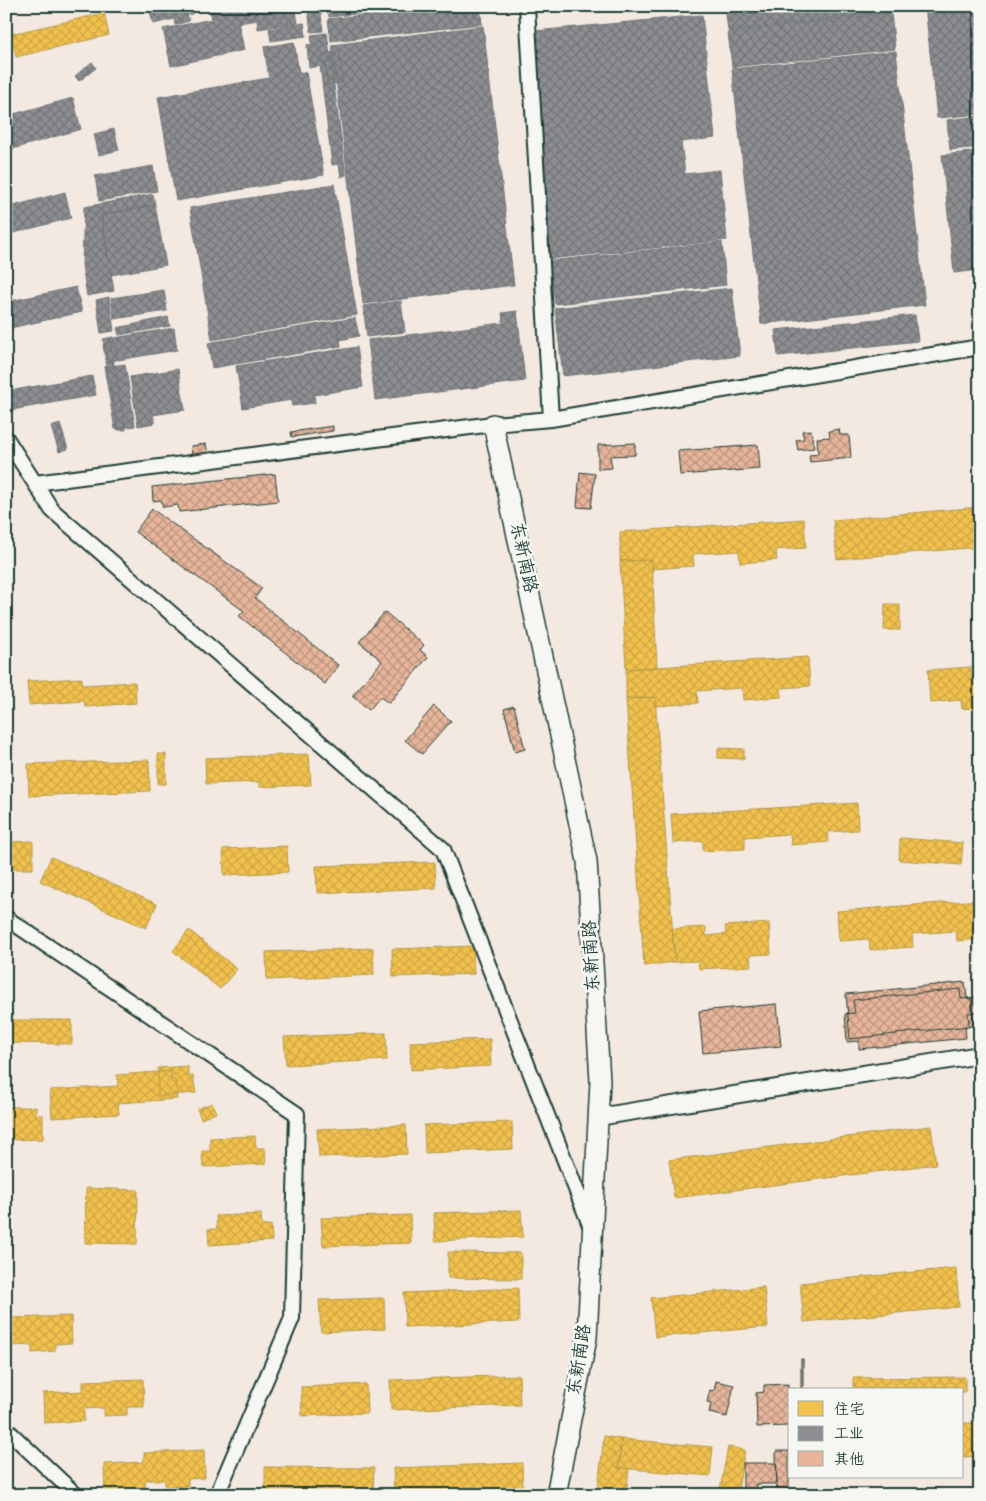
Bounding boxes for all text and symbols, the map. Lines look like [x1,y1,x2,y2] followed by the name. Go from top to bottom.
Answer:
[502,520,542,596] street label: 东新南路
[579,919,607,993] street label: 东新南路
[563,1322,599,1398] street label: 东新南路
[788,1388,964,1478] legend
[834,1400,864,1422] text: 住宅
[834,1424,864,1446] text: 工业
[834,1450,864,1472] text: 其他

